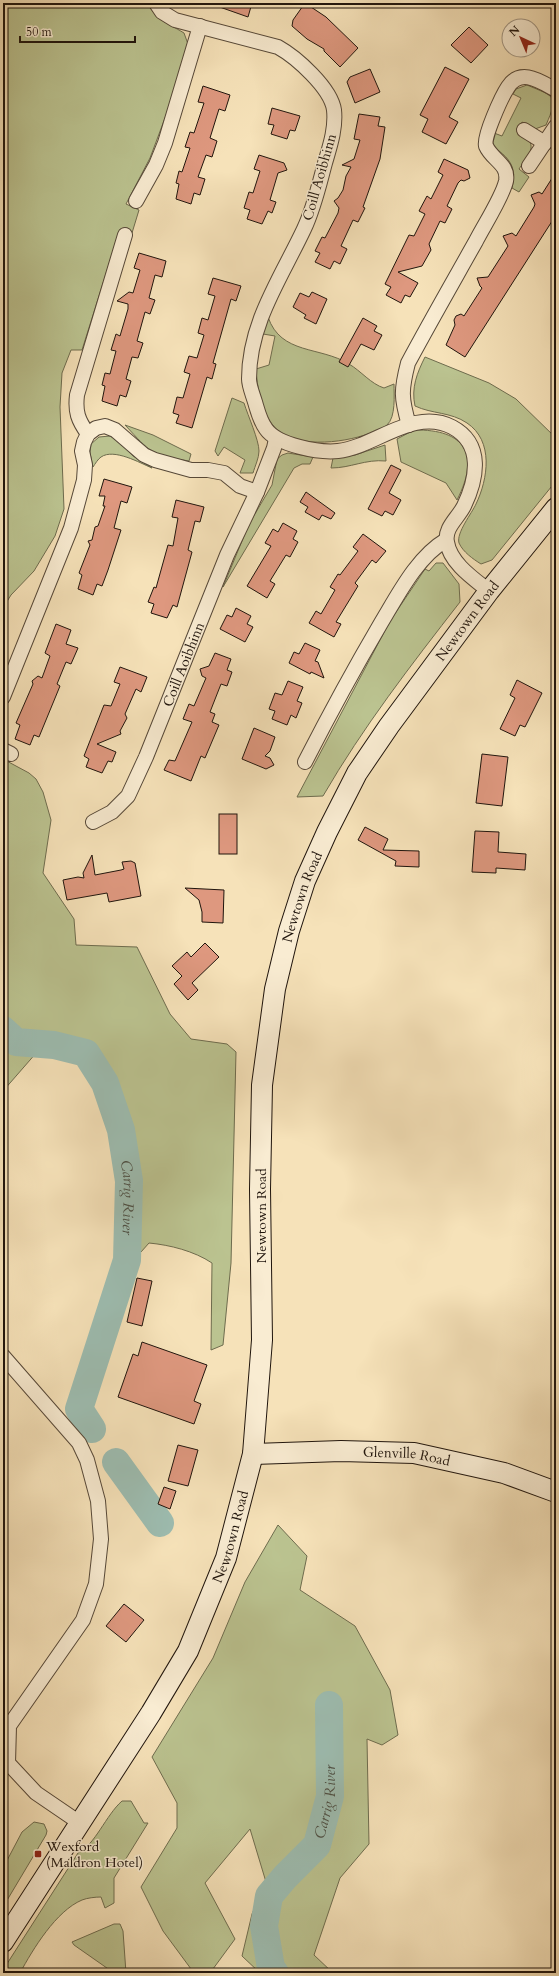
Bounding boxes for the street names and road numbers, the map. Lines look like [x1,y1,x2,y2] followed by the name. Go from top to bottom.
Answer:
[298,131,341,223] street label: Coill Aoibhinn
[431,577,504,665] street label: Newtown Road
[158,619,209,710] street label: Coill Aoibhinn
[278,848,327,944] street label: Newtown Road
[252,1168,271,1264] street label: Newtown Road
[363,1443,453,1471] street label: Glenville Road
[208,1488,253,1586] street label: Newtown Road

